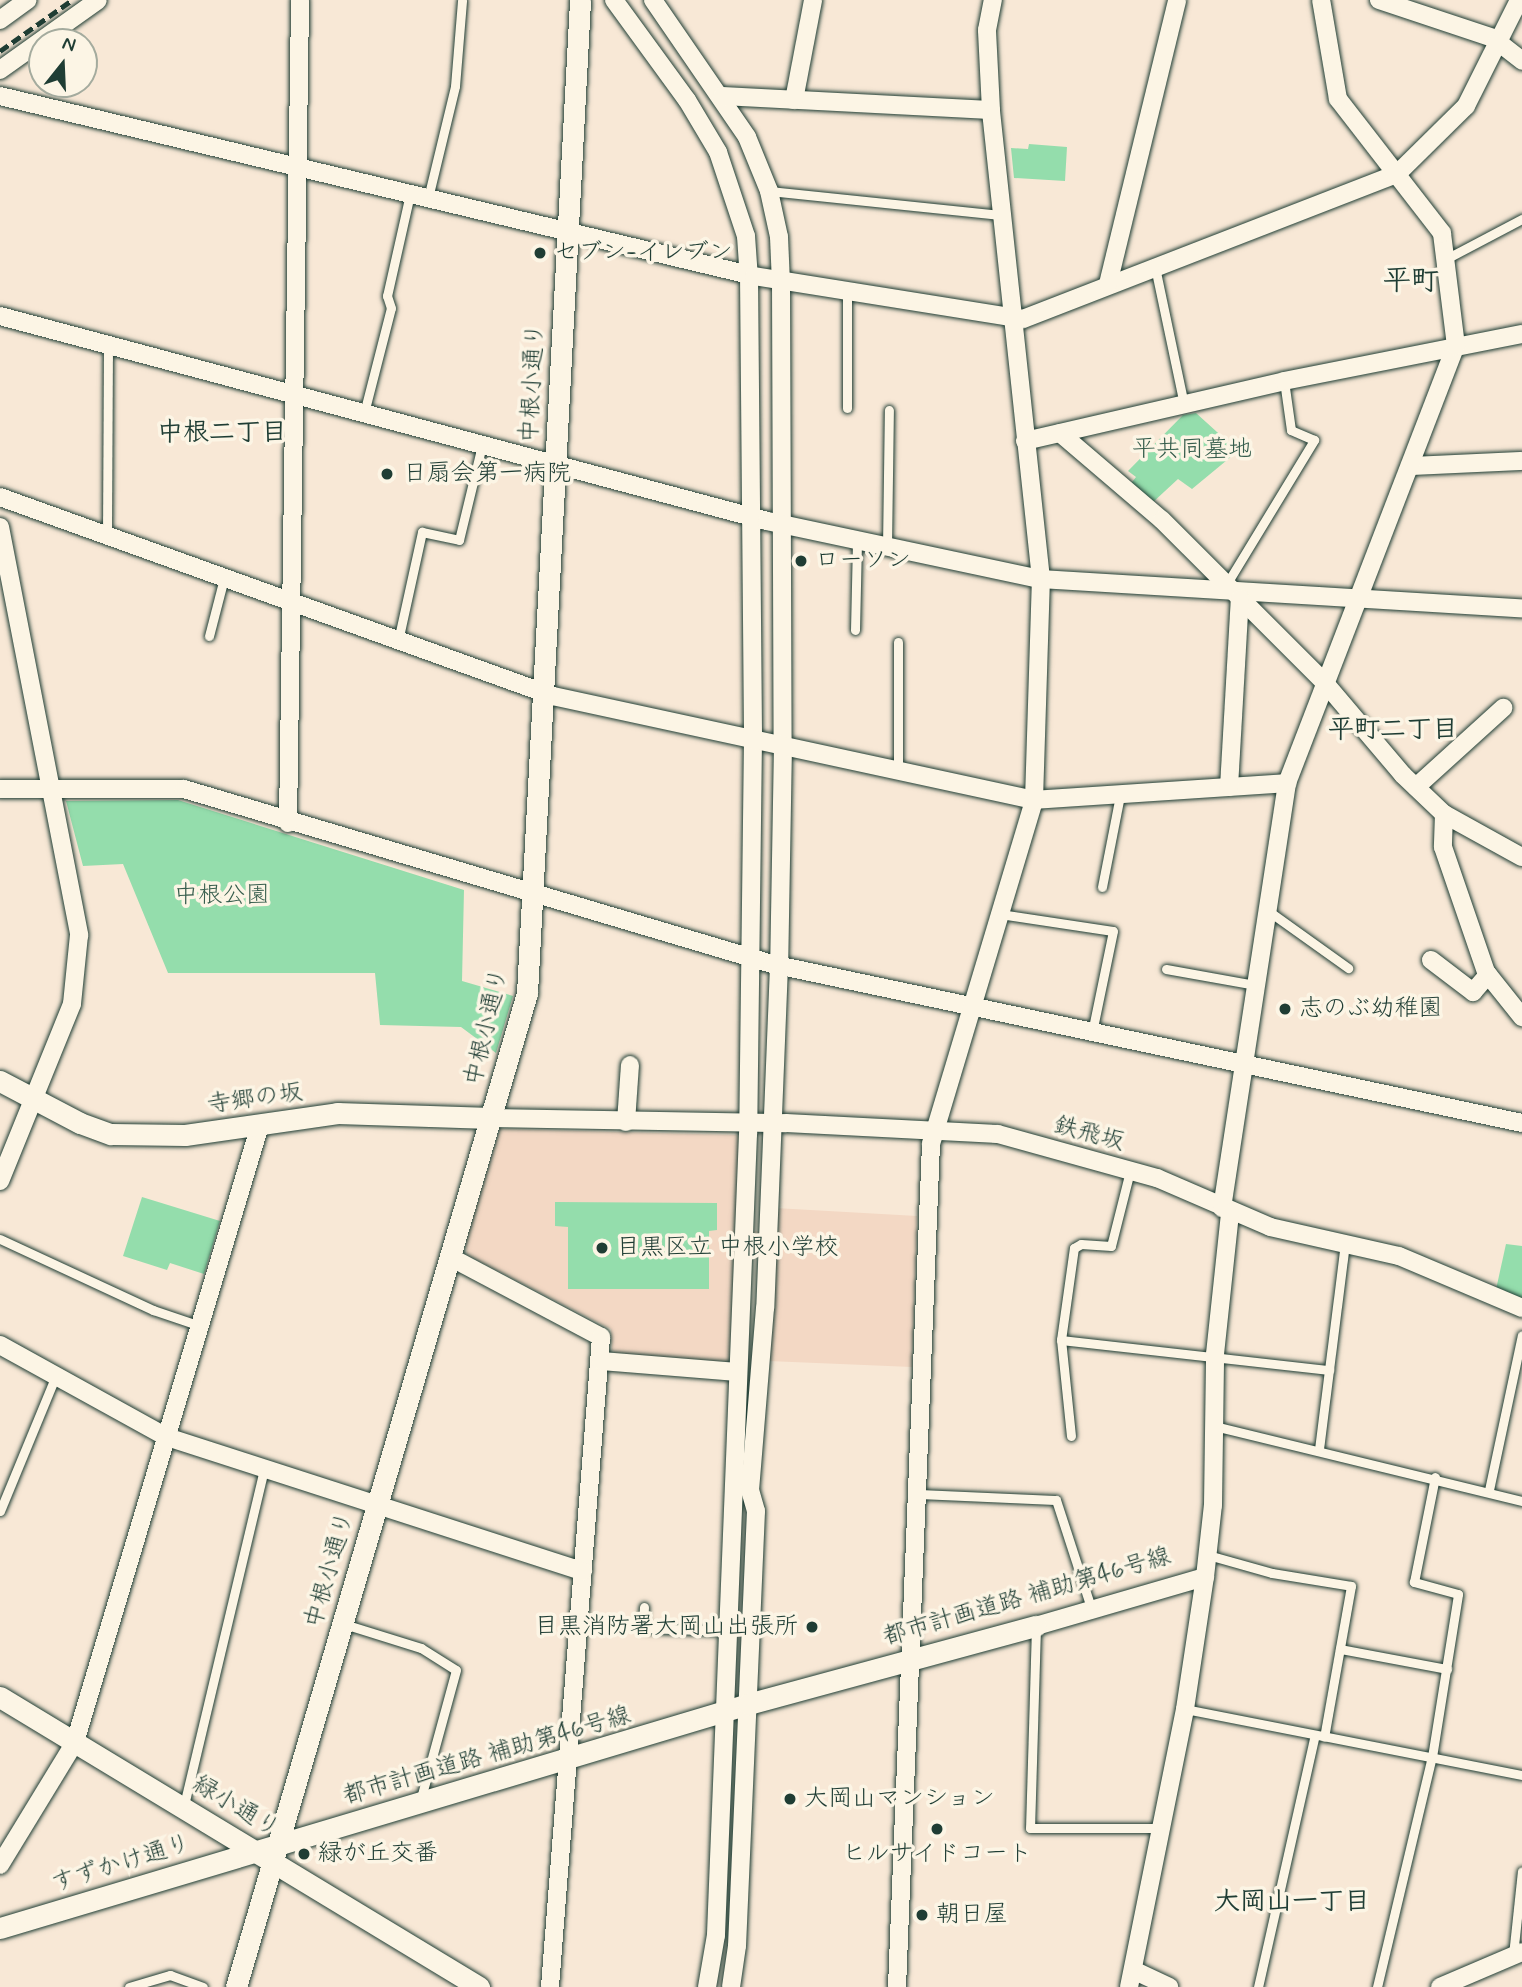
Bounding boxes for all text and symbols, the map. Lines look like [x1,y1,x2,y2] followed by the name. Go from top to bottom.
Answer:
[28,28,98,98] north arrow
[59,31,79,58] text: N
[554,239,733,267] place label: セブン-イレブン
[532,245,548,261] marker: セブン-イレブン
[1383,265,1439,299] district label: 平町
[515,322,551,444] street label: 中根小通り
[157,418,287,450] district label: 中根二丁目
[1132,436,1252,464] park label: 平共同墓地
[403,460,571,488] place label: 日扇会第一病院
[377,464,397,484] marker: 日扇会第一病院
[815,547,911,575] place label: ローソン
[793,553,809,569] marker: ローソン
[1328,715,1458,747] district label: 平町二丁目
[174,882,270,910] park label: 中根公園
[459,965,515,1089] street label: 中根小通り
[1299,995,1443,1023] place label: 志のぶ幼稚園
[1277,1001,1293,1017] marker: 志のぶ幼稚園
[205,1078,305,1120] street label: 寺郷の坂
[1050,1111,1128,1157] street label: 鉄飛坂
[616,1234,838,1262] place label: 目黒区立 中根小学校
[594,1240,610,1256] marker: 目黒区立 中根小学校
[300,1508,360,1632] street label: 中根小通り
[880,1542,1174,1652] street label: 都市計画道路 補助第46号線
[534,1613,798,1641] place label: 目黒消防署大岡山出張所
[804,1619,820,1635] marker: 目黒消防署大岡山出張所
[340,1701,634,1811] street label: 都市計画道路 補助第46号線
[187,1770,285,1844] street label: 緑小通り
[804,1785,996,1813] place label: 大岡山マンション
[782,1791,798,1807] marker: 大岡山マンション
[929,1821,945,1837] marker: ヒルサイドコート
[48,1829,194,1899] street label: すずかけ通り
[318,1840,438,1868] place label: 緑が丘交番
[841,1840,1033,1868] place label: ヒルサイドコート
[296,1846,312,1862] marker: 緑が丘交番
[1214,1887,1370,1919] district label: 大岡山一丁目
[936,1901,1008,1929] place label: 朝日屋
[914,1907,930,1923] marker: 朝日屋

